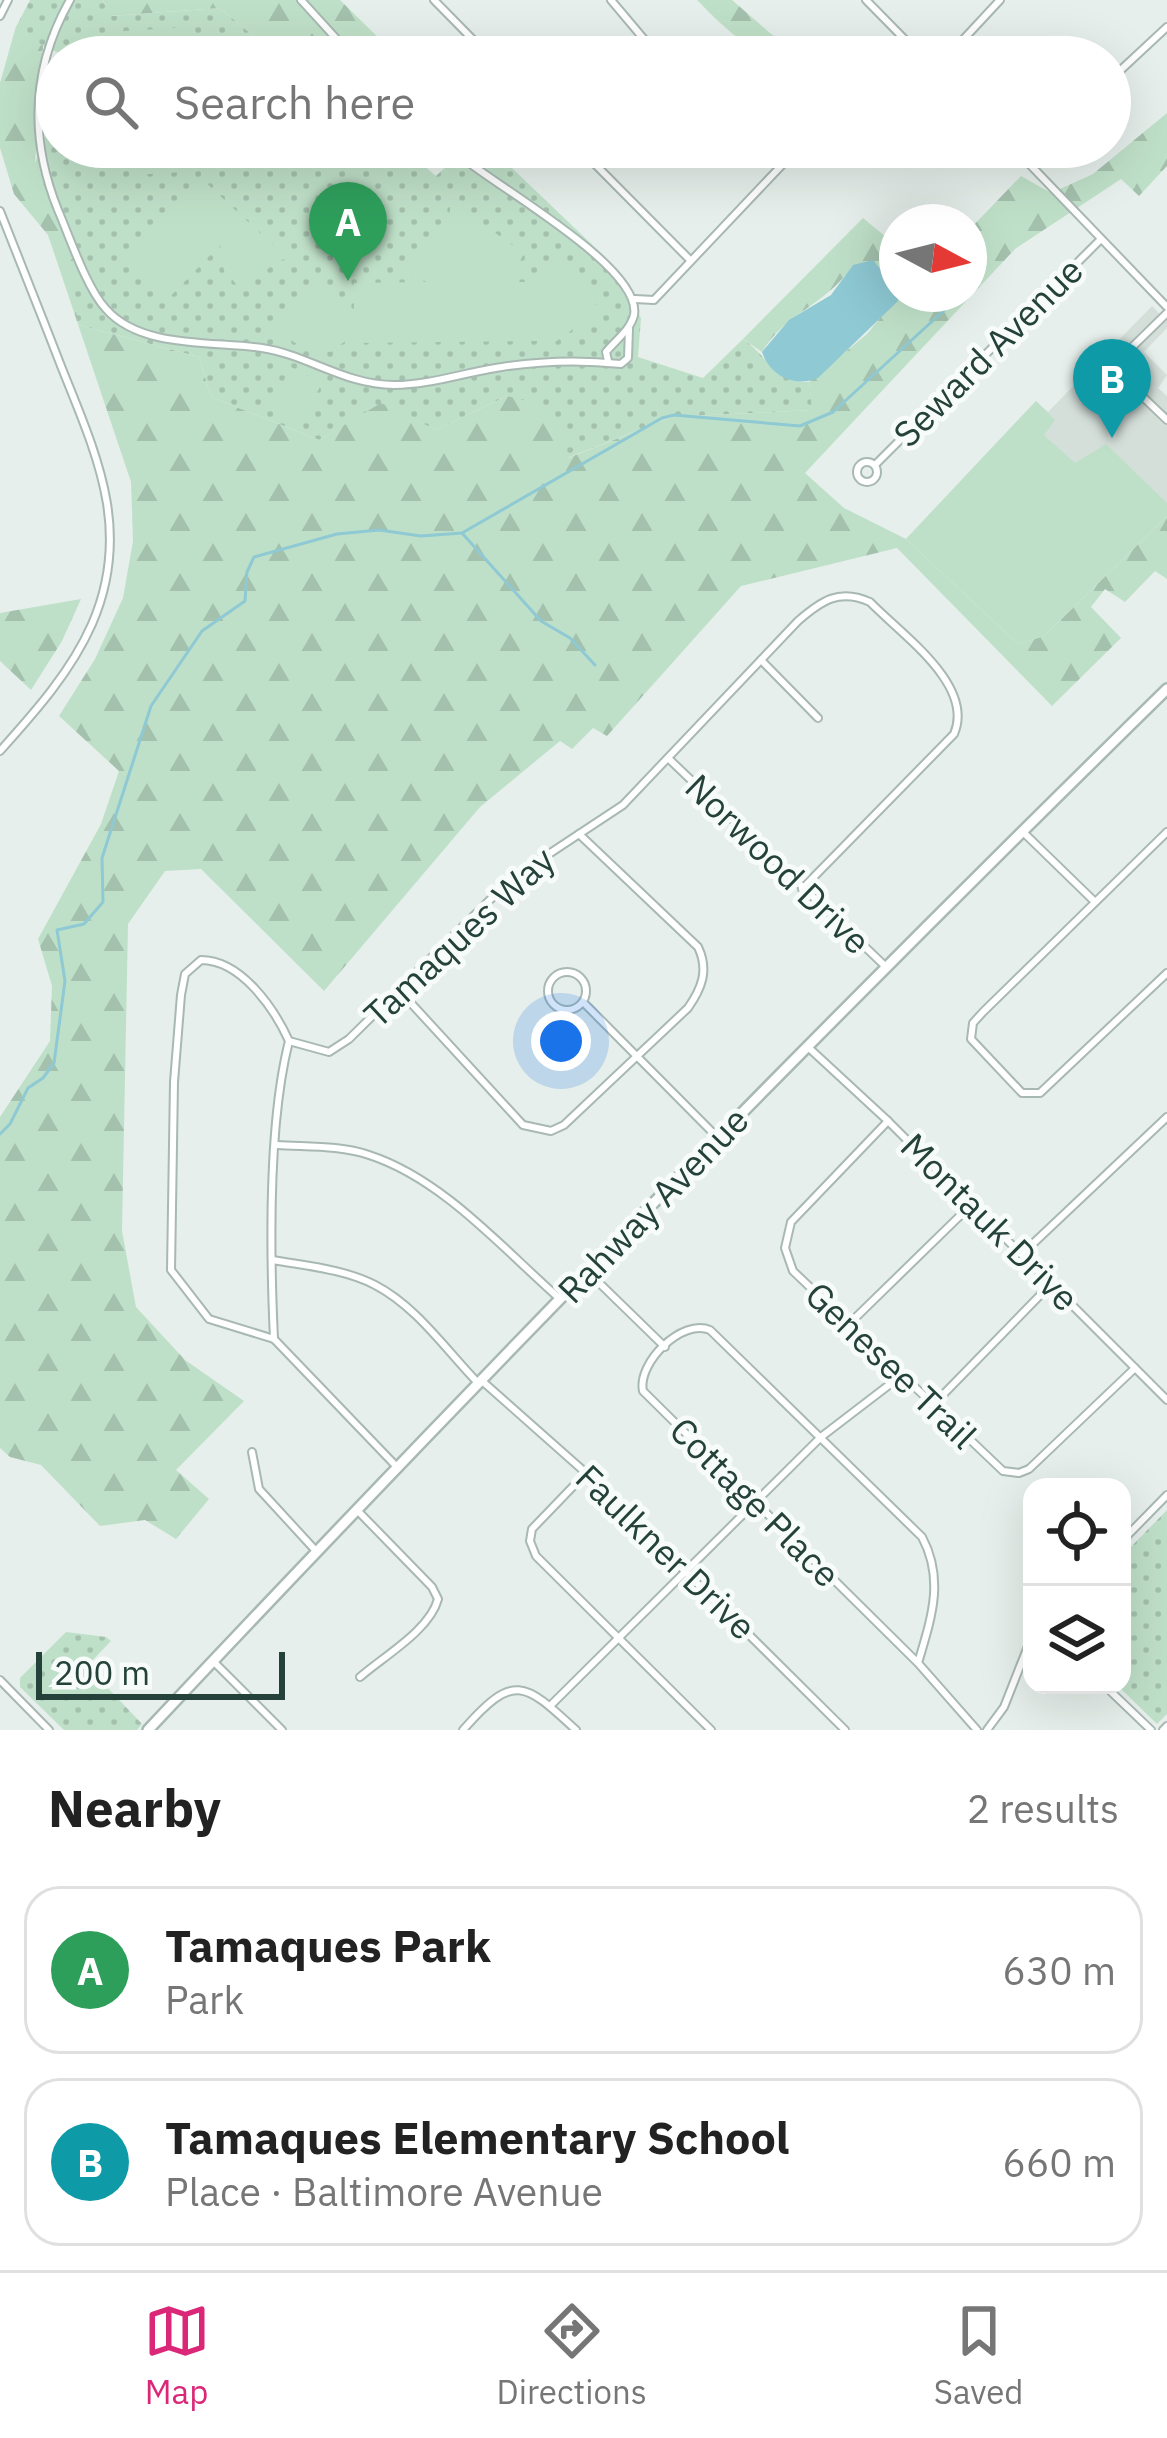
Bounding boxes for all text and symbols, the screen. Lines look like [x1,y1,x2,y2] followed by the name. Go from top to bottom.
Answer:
[36,36,1131,168] search box
[78,69,144,135] icon: search
[174,73,415,131] text: Search here
[309,182,387,281] pin: A
[879,204,987,312] north arrow
[883,247,1093,457] street label: Seward Avenue
[1073,339,1151,438] pin: B
[676,763,881,964] street label: Norwood Drive
[353,836,564,1037] street label: Tamaques Way
[531,1011,591,1071] your location
[547,1097,758,1313] street label: Rahway Avenue
[891,1123,1089,1321] street label: Montauk Drive
[796,1271,987,1458] street label: Genesee Trail
[660,1406,851,1597] street label: Cottage Place
[566,1454,766,1649] street label: Faulkner Drive
[1023,1478,1131,1694] map controls
[1023,1478,1131,1586] button: locate
[1023,1586,1131,1694] button: layers
[36,1646,285,1699] scale bar
[54,1651,150,1694] text: 200 m
[48,1775,221,1841] text: Nearby
[967,1783,1119,1834] text: 2 results
[165,1916,491,1974] text: Tamaques Park
[77,1945,103,1996] text: A
[1003,1945,1116,1996] text: 630 m
[165,1974,244,2025] text: Park
[165,2108,789,2166] text: Tamaques Elementary School
[77,2137,103,2188] text: B
[1003,2137,1116,2188] text: 660 m
[165,2166,603,2217] text: Place · Baltimore Avenue
[144,2298,210,2413] tab: Map
[497,2298,647,2413] tab: Directions
[934,2298,1023,2413] tab: Saved

